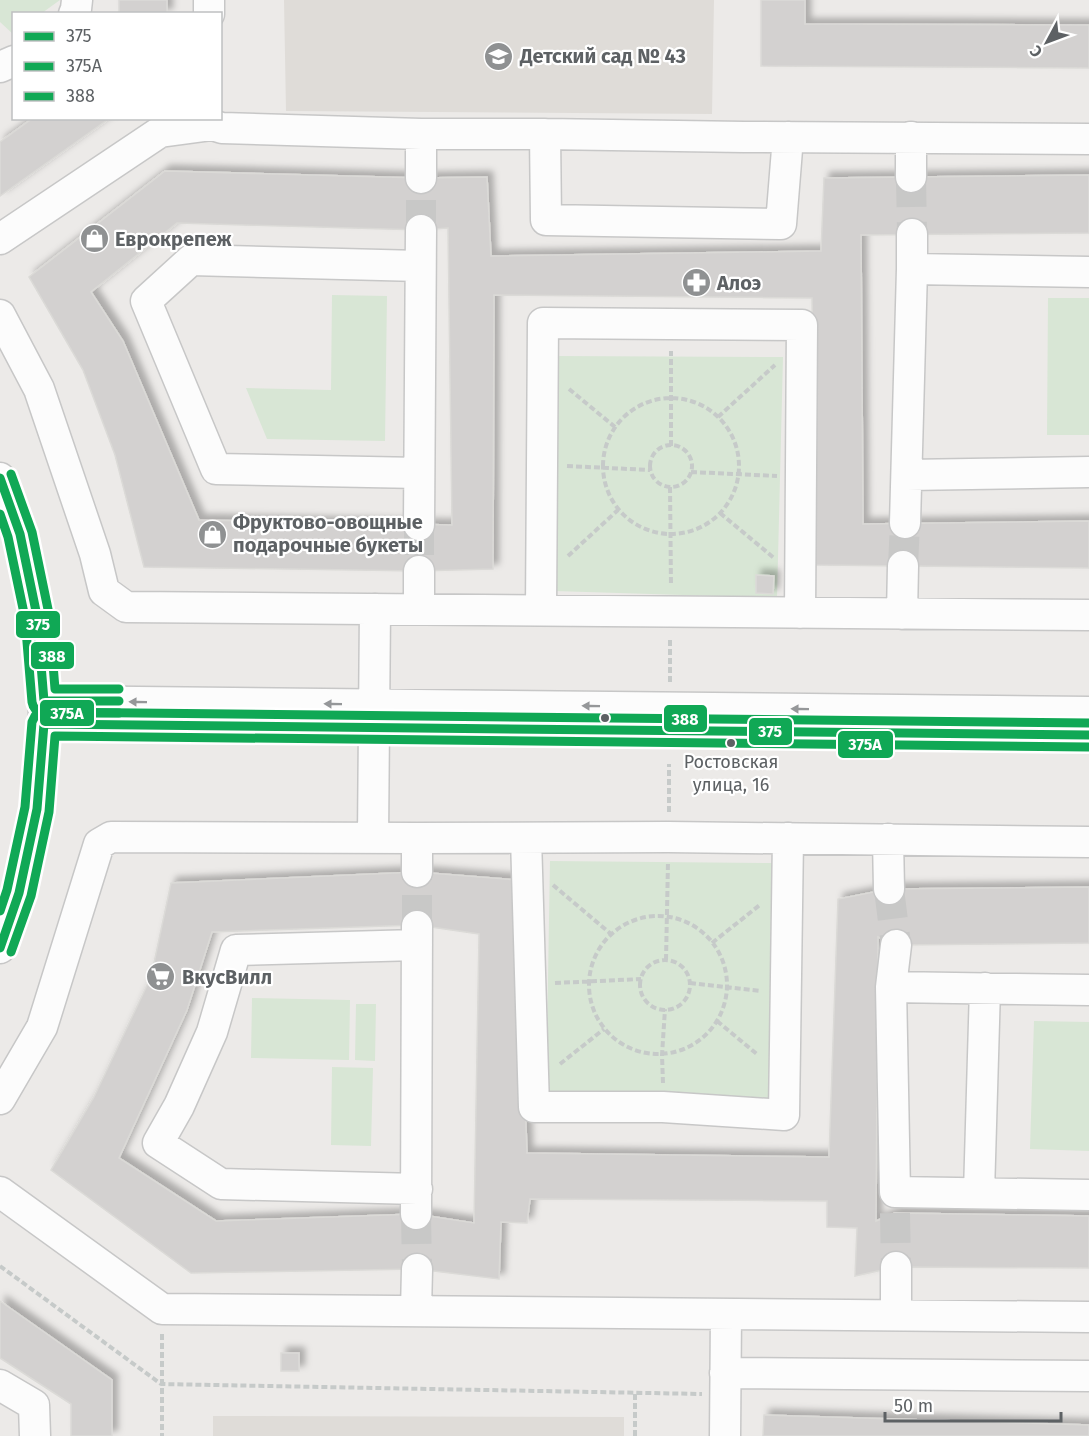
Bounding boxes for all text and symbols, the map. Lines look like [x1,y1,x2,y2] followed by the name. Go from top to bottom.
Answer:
[12,12,222,120] legend
[1017,12,1077,72] north arrow
[66,25,92,47] text: 375
[483,40,515,72] school or university icon: Детский сад № 43
[1025,41,1046,61] text: С
[519,44,686,68] place label: Детский сад № 43
[66,55,103,77] text: 375А
[66,85,95,107] text: 388
[78,223,110,255] shop icon: Еврокрепеж
[115,227,232,251] place label: Еврокрепеж
[680,267,712,299] pharmacy icon: Алоэ
[716,271,761,295] place label: Алоэ
[233,510,423,557] place label: Фруктово-овощные подарочные букеты
[196,518,228,550] shop icon: Фруктово-овощные подарочные букеты
[15,610,61,639] line badge: 375
[25,615,50,634] text: 375
[30,641,75,670] line badge: 388
[38,647,65,666] text: 388
[128,697,147,706] one-way arrow
[39,699,95,727] line badge: 375А
[323,699,342,709] one-way arrow
[581,701,600,711] one-way arrow
[49,704,84,723] text: 375А
[663,704,708,733] line badge: 388
[790,704,809,714] one-way arrow
[671,710,698,729] text: 388
[599,712,611,724] unlabelled marker
[748,717,793,746] line badge: 375
[757,722,782,741] text: 375
[837,730,894,759] line badge: 375А
[847,735,882,754] text: 375А
[725,737,737,749] marker: Ростовская улица, 16
[684,751,778,796] place label: Ростовская улица, 16
[145,961,177,993] supermarket icon: ВкусВилл
[182,965,272,989] place label: ВкусВилл
[885,1385,1060,1423] scale bar
[894,1395,933,1417] text: 50 m

